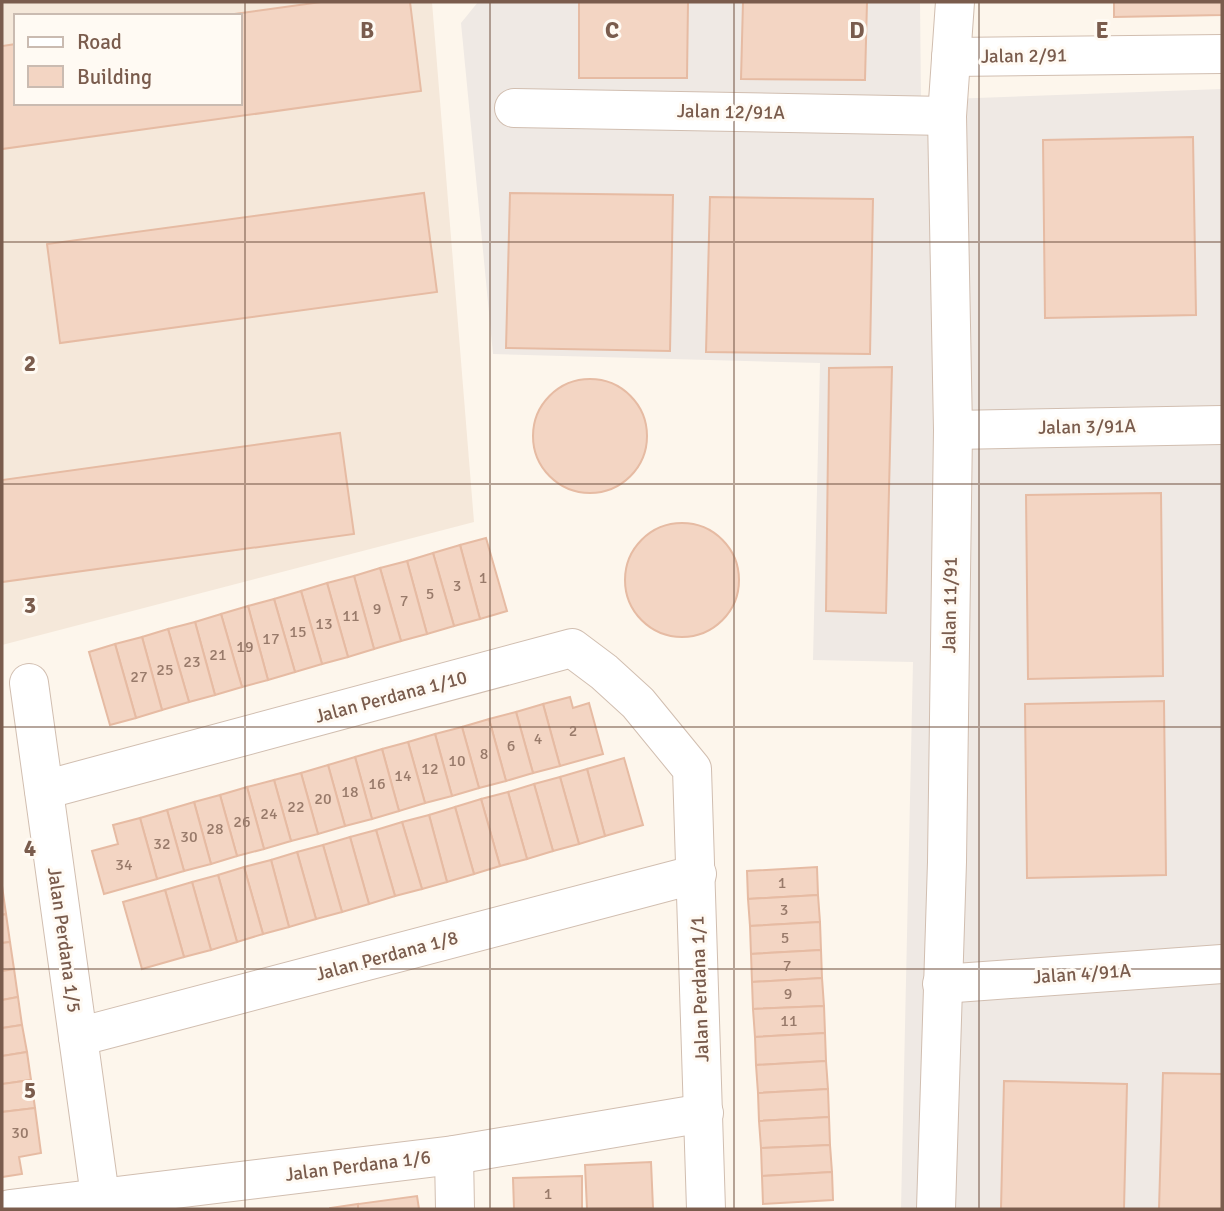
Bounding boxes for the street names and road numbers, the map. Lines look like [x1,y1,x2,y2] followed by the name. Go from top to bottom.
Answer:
[981,43,1067,69] street label: Jalan 2/91
[677,99,786,125] street label: Jalan 12/91A
[1038,414,1137,440] street label: Jalan 3/91A
[937,557,963,653] street label: Jalan 11/91
[312,665,470,729] street label: Jalan Perdana 1/10
[42,866,86,1014] street label: Jalan Perdana 1/5
[685,915,715,1063] street label: Jalan Perdana 1/1
[313,925,461,987] street label: Jalan Perdana 1/8
[1032,959,1132,989] street label: Jalan 4/91A
[284,1145,432,1187] street label: Jalan Perdana 1/6

